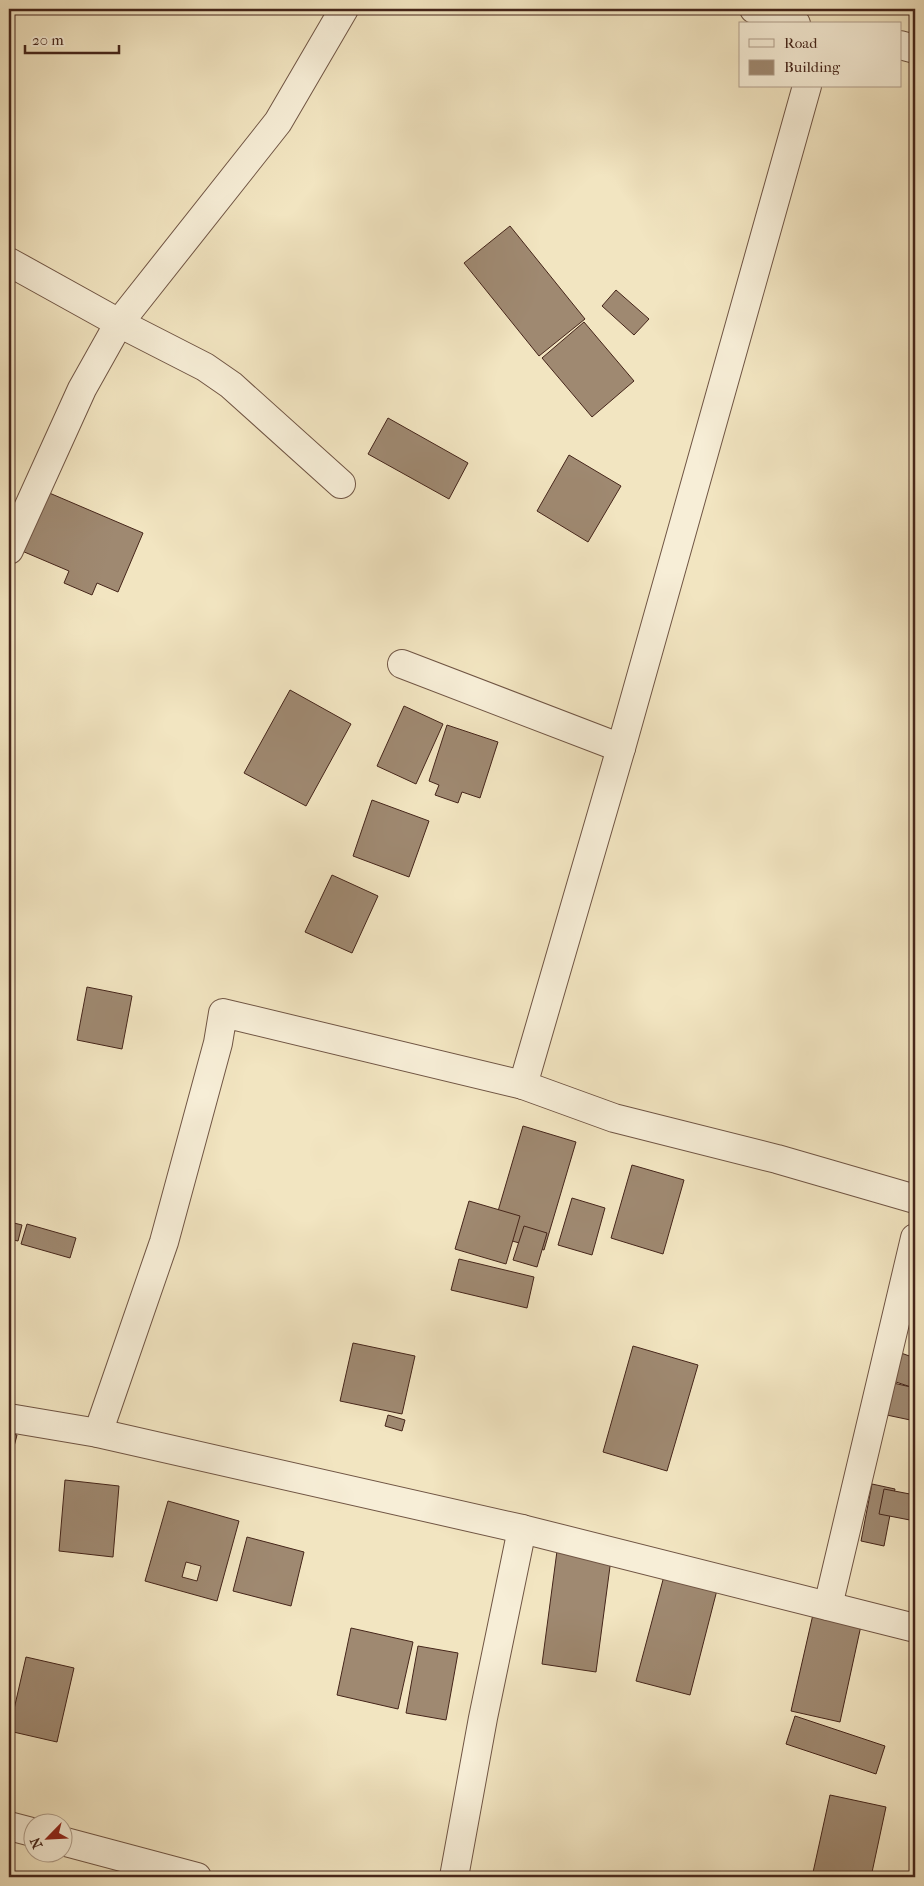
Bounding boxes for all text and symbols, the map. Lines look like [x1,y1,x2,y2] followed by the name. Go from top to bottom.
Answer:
[25,22,119,54] scale bar
[739,22,902,88] legend
[32,31,64,49] text: 20 m
[784,34,818,52] text: Road
[784,58,841,76] text: Building
[22,1814,72,1864] north arrow
[27,1834,47,1851] text: N

